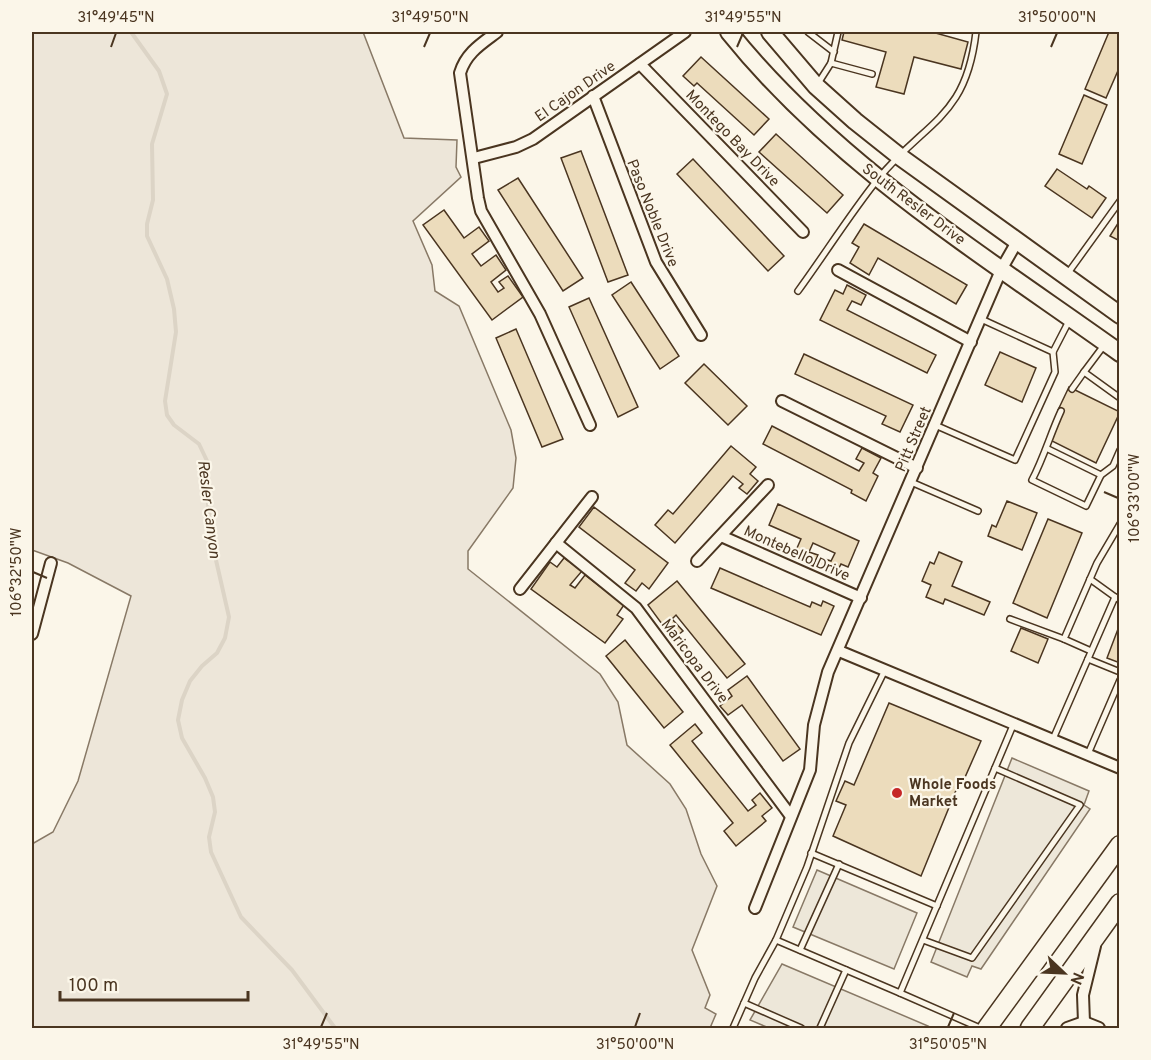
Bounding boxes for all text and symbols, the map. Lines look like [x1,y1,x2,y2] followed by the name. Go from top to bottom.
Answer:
[77,9,155,28] text: 31°49'45"N
[391,9,469,28] text: 31°49'50"N
[704,9,782,28] text: 31°49'55"N
[1018,9,1096,28] text: 31°50'00"N
[532,57,620,127] street label: El Cajon Drive
[681,87,783,192] street label: Montego Bay Drive
[621,157,682,270] street label: Paso Noble Drive
[858,160,969,250] street label: South Resler Drive
[892,404,937,475] street label: Pitt Street
[1126,453,1145,543] text: 106°33'00"W
[192,459,224,560] water label: Resler Canyon
[740,522,852,586] street label: Montebello Drive
[8,528,27,617] text: 106°32'50"W
[656,616,732,708] street label: Maricopa Drive
[909,776,996,812] place label: Whole Foods Market
[890,786,904,800] marker: Whole Foods Market
[1034,943,1094,1003] north arrow
[60,964,248,1002] scale bar
[1065,969,1087,987] text: N
[69,975,118,998] text: 100 m
[282,1036,360,1055] text: 31°49'55"N
[596,1036,674,1055] text: 31°50'00"N
[909,1036,987,1055] text: 31°50'05"N

